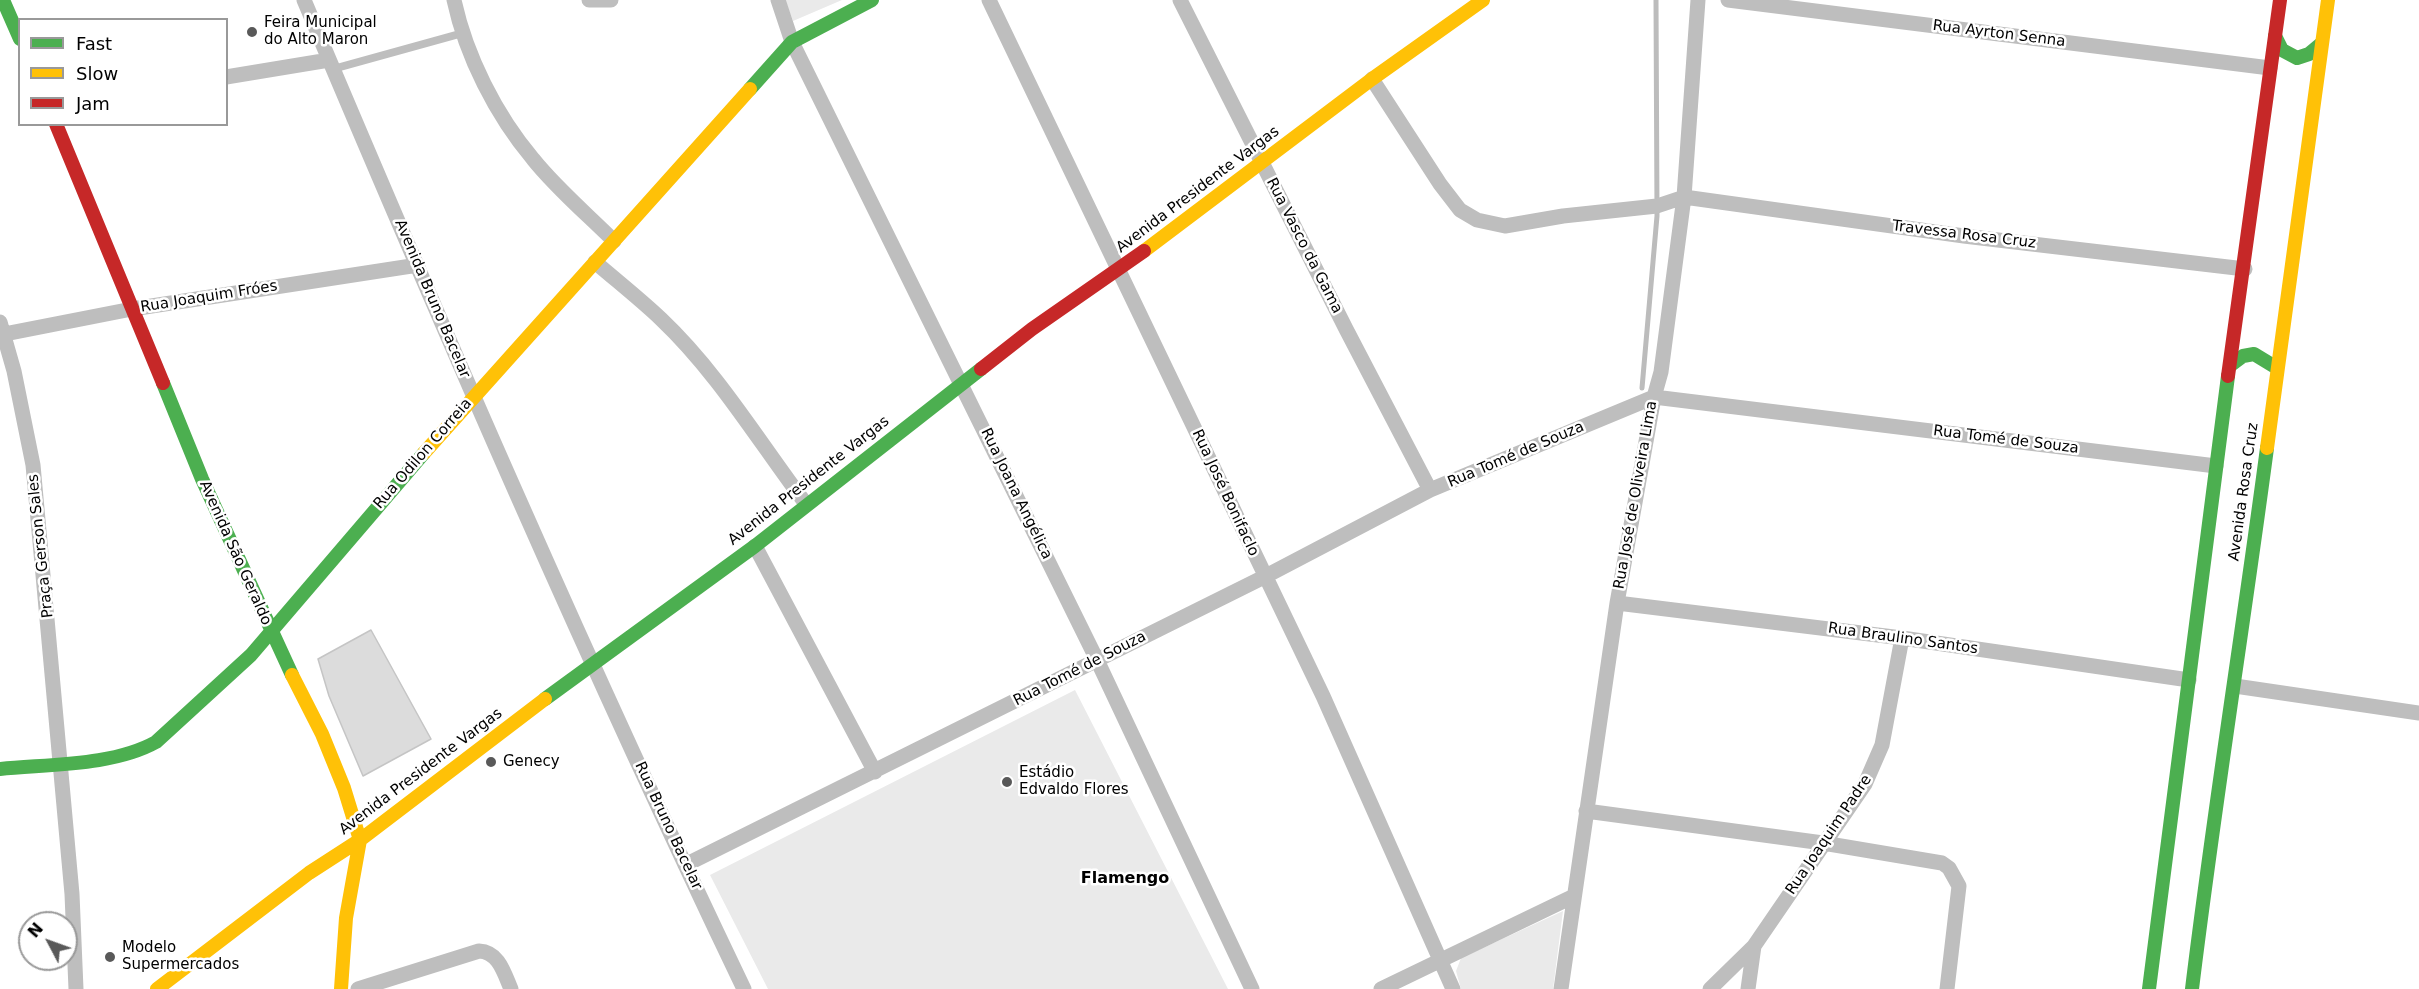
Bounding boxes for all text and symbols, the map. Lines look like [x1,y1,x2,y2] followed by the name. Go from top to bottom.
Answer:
[264,14,377,49] place label: Feira Municipal do Alto Maron
[1932,17,2066,51] street label: Rua Ayrton Senna
[18,18,228,126] legend
[245,25,259,39] marker: Feira Municipal do Alto Maron
[76,33,112,54] text: Fast
[76,63,118,84] text: Slow
[76,93,110,114] text: Jam
[1113,123,1283,257] street label: Avenida Presidente Vargas
[1262,175,1346,317] street label: Rua Vasco da Gama
[390,217,474,381] street label: Avenida Bruno Bacelar
[1891,217,2037,253] street label: Travessa Rosa Cruz
[139,277,279,317] street label: Rua Joaquim Fróes
[370,395,476,513] street label: Rua Odilon Correia
[1611,399,1661,591] street label: Rua José de Oliveira Lima
[725,413,893,549] street label: Avenida Presidente Vargas
[1445,418,1587,492] street label: Rua Tomé de Souza
[1932,422,2080,458] street label: Rua Tomé de Souza
[2225,422,2263,562] street label: Avenida Rosa Cruz
[976,425,1056,563] street label: Rua Joana Angélica
[1188,427,1262,559] street label: Rua José Bonifaclo
[24,473,58,619] street label: Praça Gerson Sales
[195,478,275,628] street label: Avenida São Geraldo
[1827,620,1979,658] street label: Rua Braulino Santos
[1011,628,1149,710] street label: Rua Tomé de Souza
[336,705,506,839] street label: Avenida Presidente Vargas
[503,753,560,771] place label: Genecy
[484,755,498,769] marker: Genecy
[630,759,706,893] street label: Rua Bruno Bacelar
[1019,764,1129,799] place label: Estádio Edvaldo Flores
[1782,772,1876,898] street label: Rua Joaquim Padre
[1000,775,1014,789] marker: Estádio Edvaldo Flores
[1081,869,1169,889] district label: Flamengo
[18,911,78,971] north arrow
[24,919,47,941] text: N
[122,939,239,974] place label: Modelo Supermercados
[103,950,117,964] marker: Modelo Supermercados

